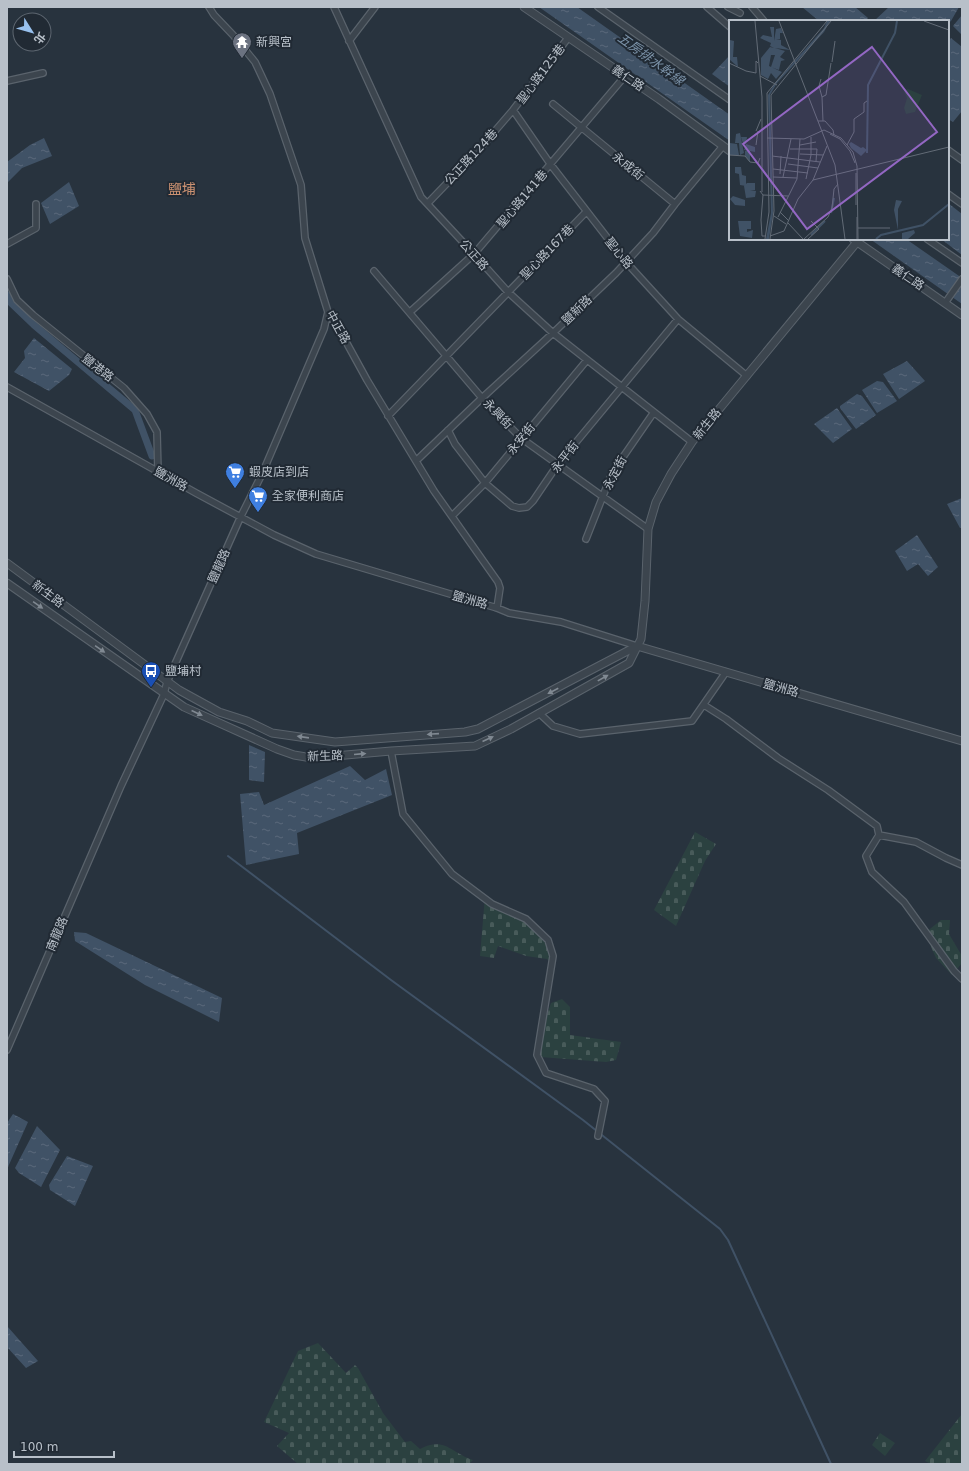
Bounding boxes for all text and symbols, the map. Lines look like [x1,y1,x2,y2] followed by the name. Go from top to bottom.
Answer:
[12,12,52,52] north arrow
[729,20,949,240] inset map
[31,29,48,46] text: 北
[615,30,689,89] water label: 五房排水幹線
[231,31,253,59] temple icon: 新興宮
[256,35,292,49] place label: 新興宮
[514,41,568,107] street label: 聖心路125巷
[609,62,647,94] street label: 義仁路
[442,126,500,188] street label: 公正路124巷
[610,149,646,183] street label: 永成街
[494,167,550,231] street label: 聖心路141巷
[168,181,196,197] district label: 鹽埔
[517,222,577,282] street label: 聖心路167巷
[602,235,636,271] street label: 聖心路
[457,237,491,273] street label: 公正路
[889,261,927,293] street label: 義仁路
[559,292,595,328] street label: 鹽新路
[323,308,353,346] street label: 中正路
[80,351,116,385] street label: 鹽港路
[480,396,516,432] street label: 永興街
[690,406,724,442] street label: 新生路
[504,421,538,457] street label: 永安街
[548,439,582,475] street label: 永平街
[600,454,630,492] street label: 永定街
[224,461,246,489] supermarket icon: 蝦皮店到店
[152,464,190,494] street label: 鹽洲路
[249,465,309,479] place label: 蝦皮店到店
[247,485,269,513] supermarket icon: 全家便利商店
[272,489,344,503] place label: 全家便利商店
[205,547,233,585] street label: 鹽龍路
[29,578,67,610] street label: 新生路
[451,588,489,612] street label: 鹽洲路
[32,601,43,609] one-way arrow
[95,645,106,653] one-way arrow
[140,660,162,688] bus stop icon: 鹽埔村
[165,664,202,678] place label: 鹽埔村
[597,674,609,681] one-way arrow
[762,676,800,700] street label: 鹽洲路
[547,688,559,694] one-way arrow
[192,710,203,716] one-way arrow
[426,731,439,738] one-way arrow
[297,734,309,740] one-way arrow
[483,736,494,742] one-way arrow
[307,748,343,764] street label: 新生路
[354,750,366,757] one-way arrow
[44,915,70,953] street label: 南龍路
[14,1433,114,1459] scale bar
[20,1440,58,1454] text: 100 m

